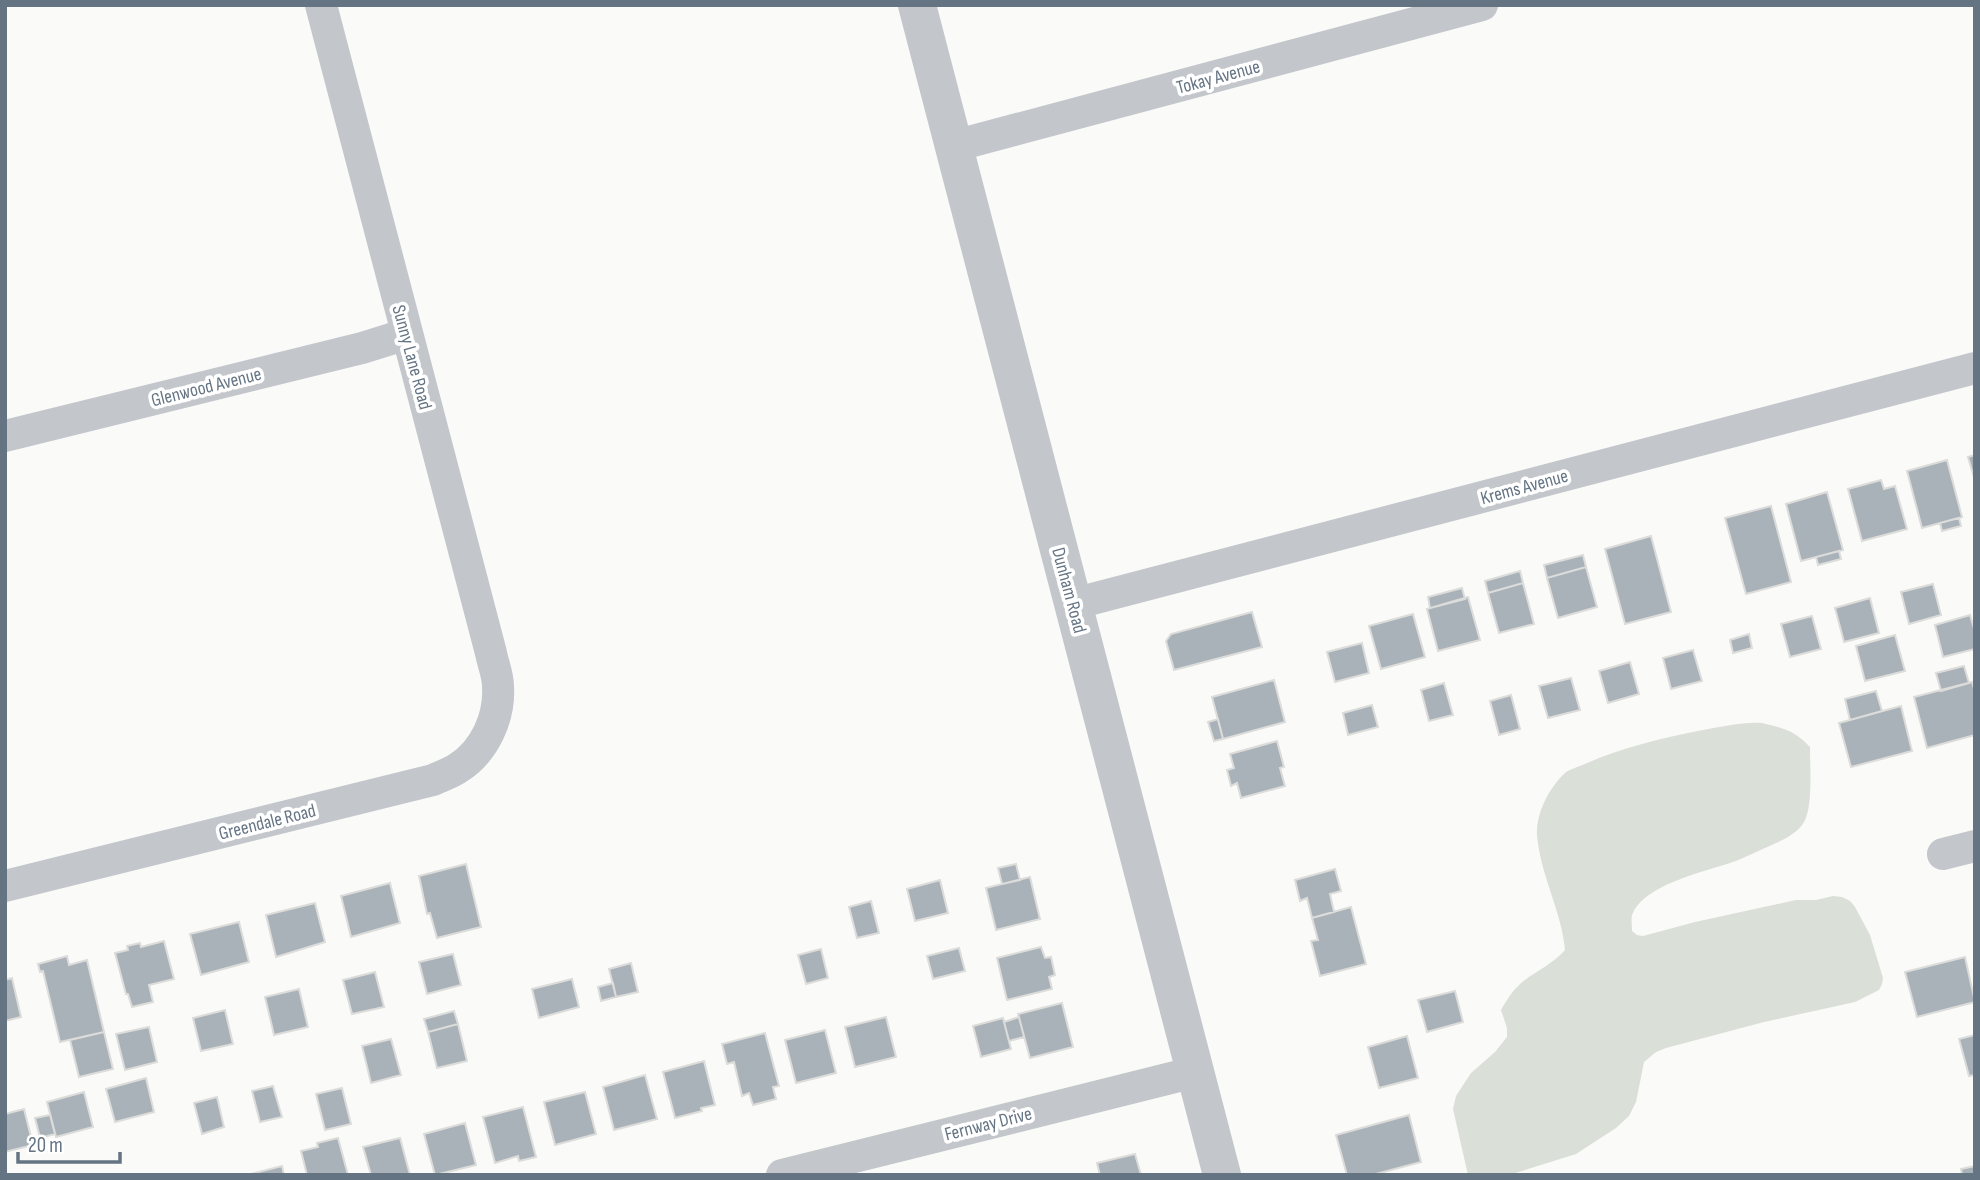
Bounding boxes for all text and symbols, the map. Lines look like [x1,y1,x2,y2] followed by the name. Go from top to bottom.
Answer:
[1174,55,1263,100] street label: Tokay Avenue
[387,303,437,412] street label: Sunny Lane Road
[149,363,264,412] street label: Glenwood Avenue
[1478,465,1571,510] street label: Krems Avenue
[1046,545,1091,636] street label: Dunham Road
[216,799,318,846] street label: Greendale Road
[942,1102,1034,1146] street label: Fernway Drive
[18,1120,119,1164] scale bar
[28,1133,63,1158] text: 20 m

